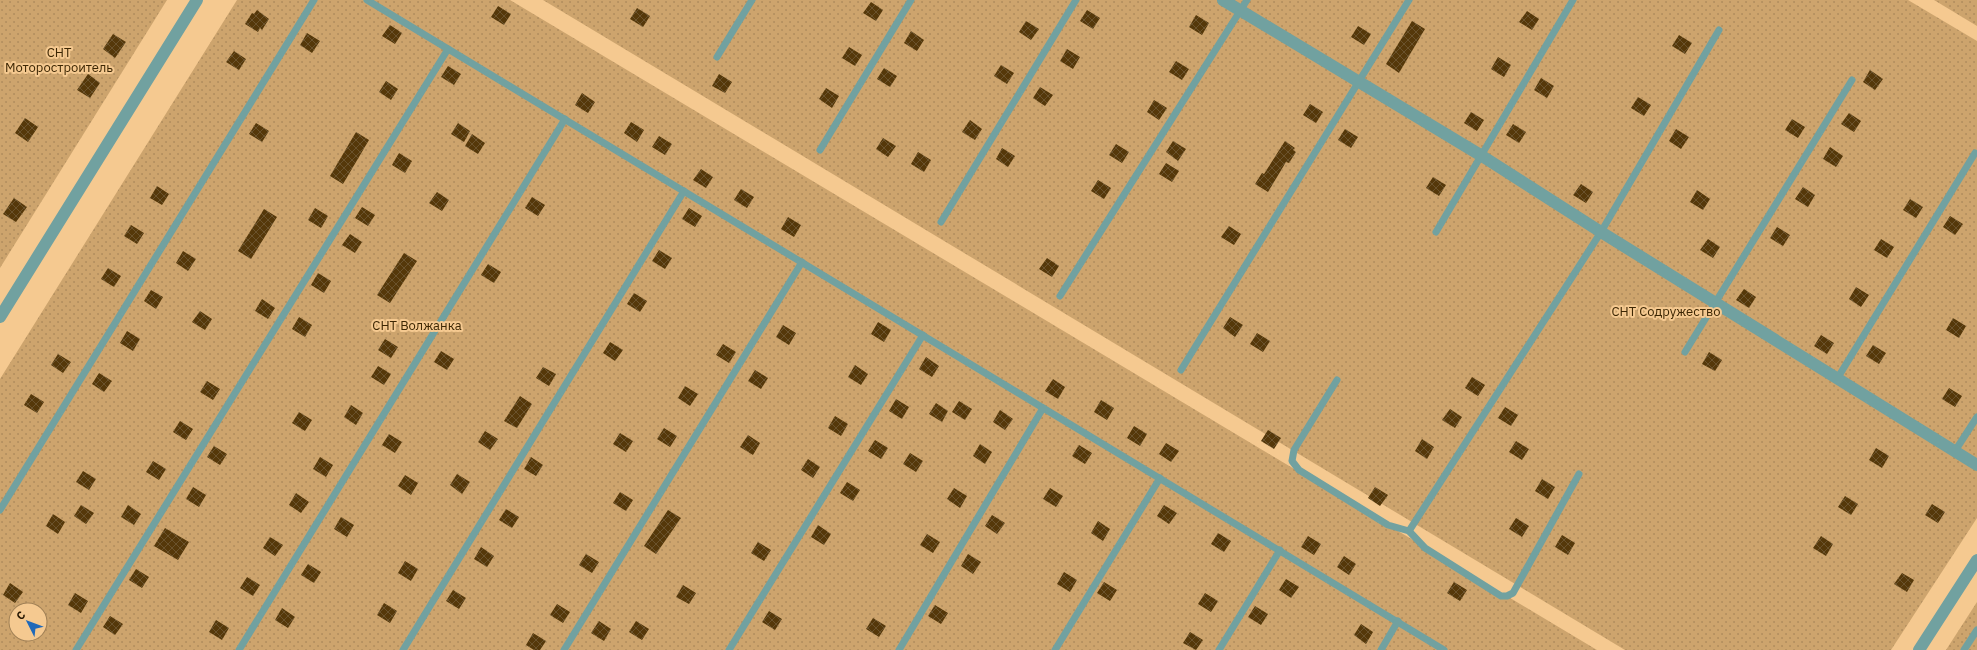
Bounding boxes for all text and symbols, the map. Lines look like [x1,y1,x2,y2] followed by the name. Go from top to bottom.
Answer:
[5,44,113,76] park label: СНТ Моторостроитель
[1611,303,1721,320] park label: СНТ Содружество
[372,317,462,334] park label: СНТ Волжанка
[8,602,48,642] north arrow
[13,608,28,623] text: С

